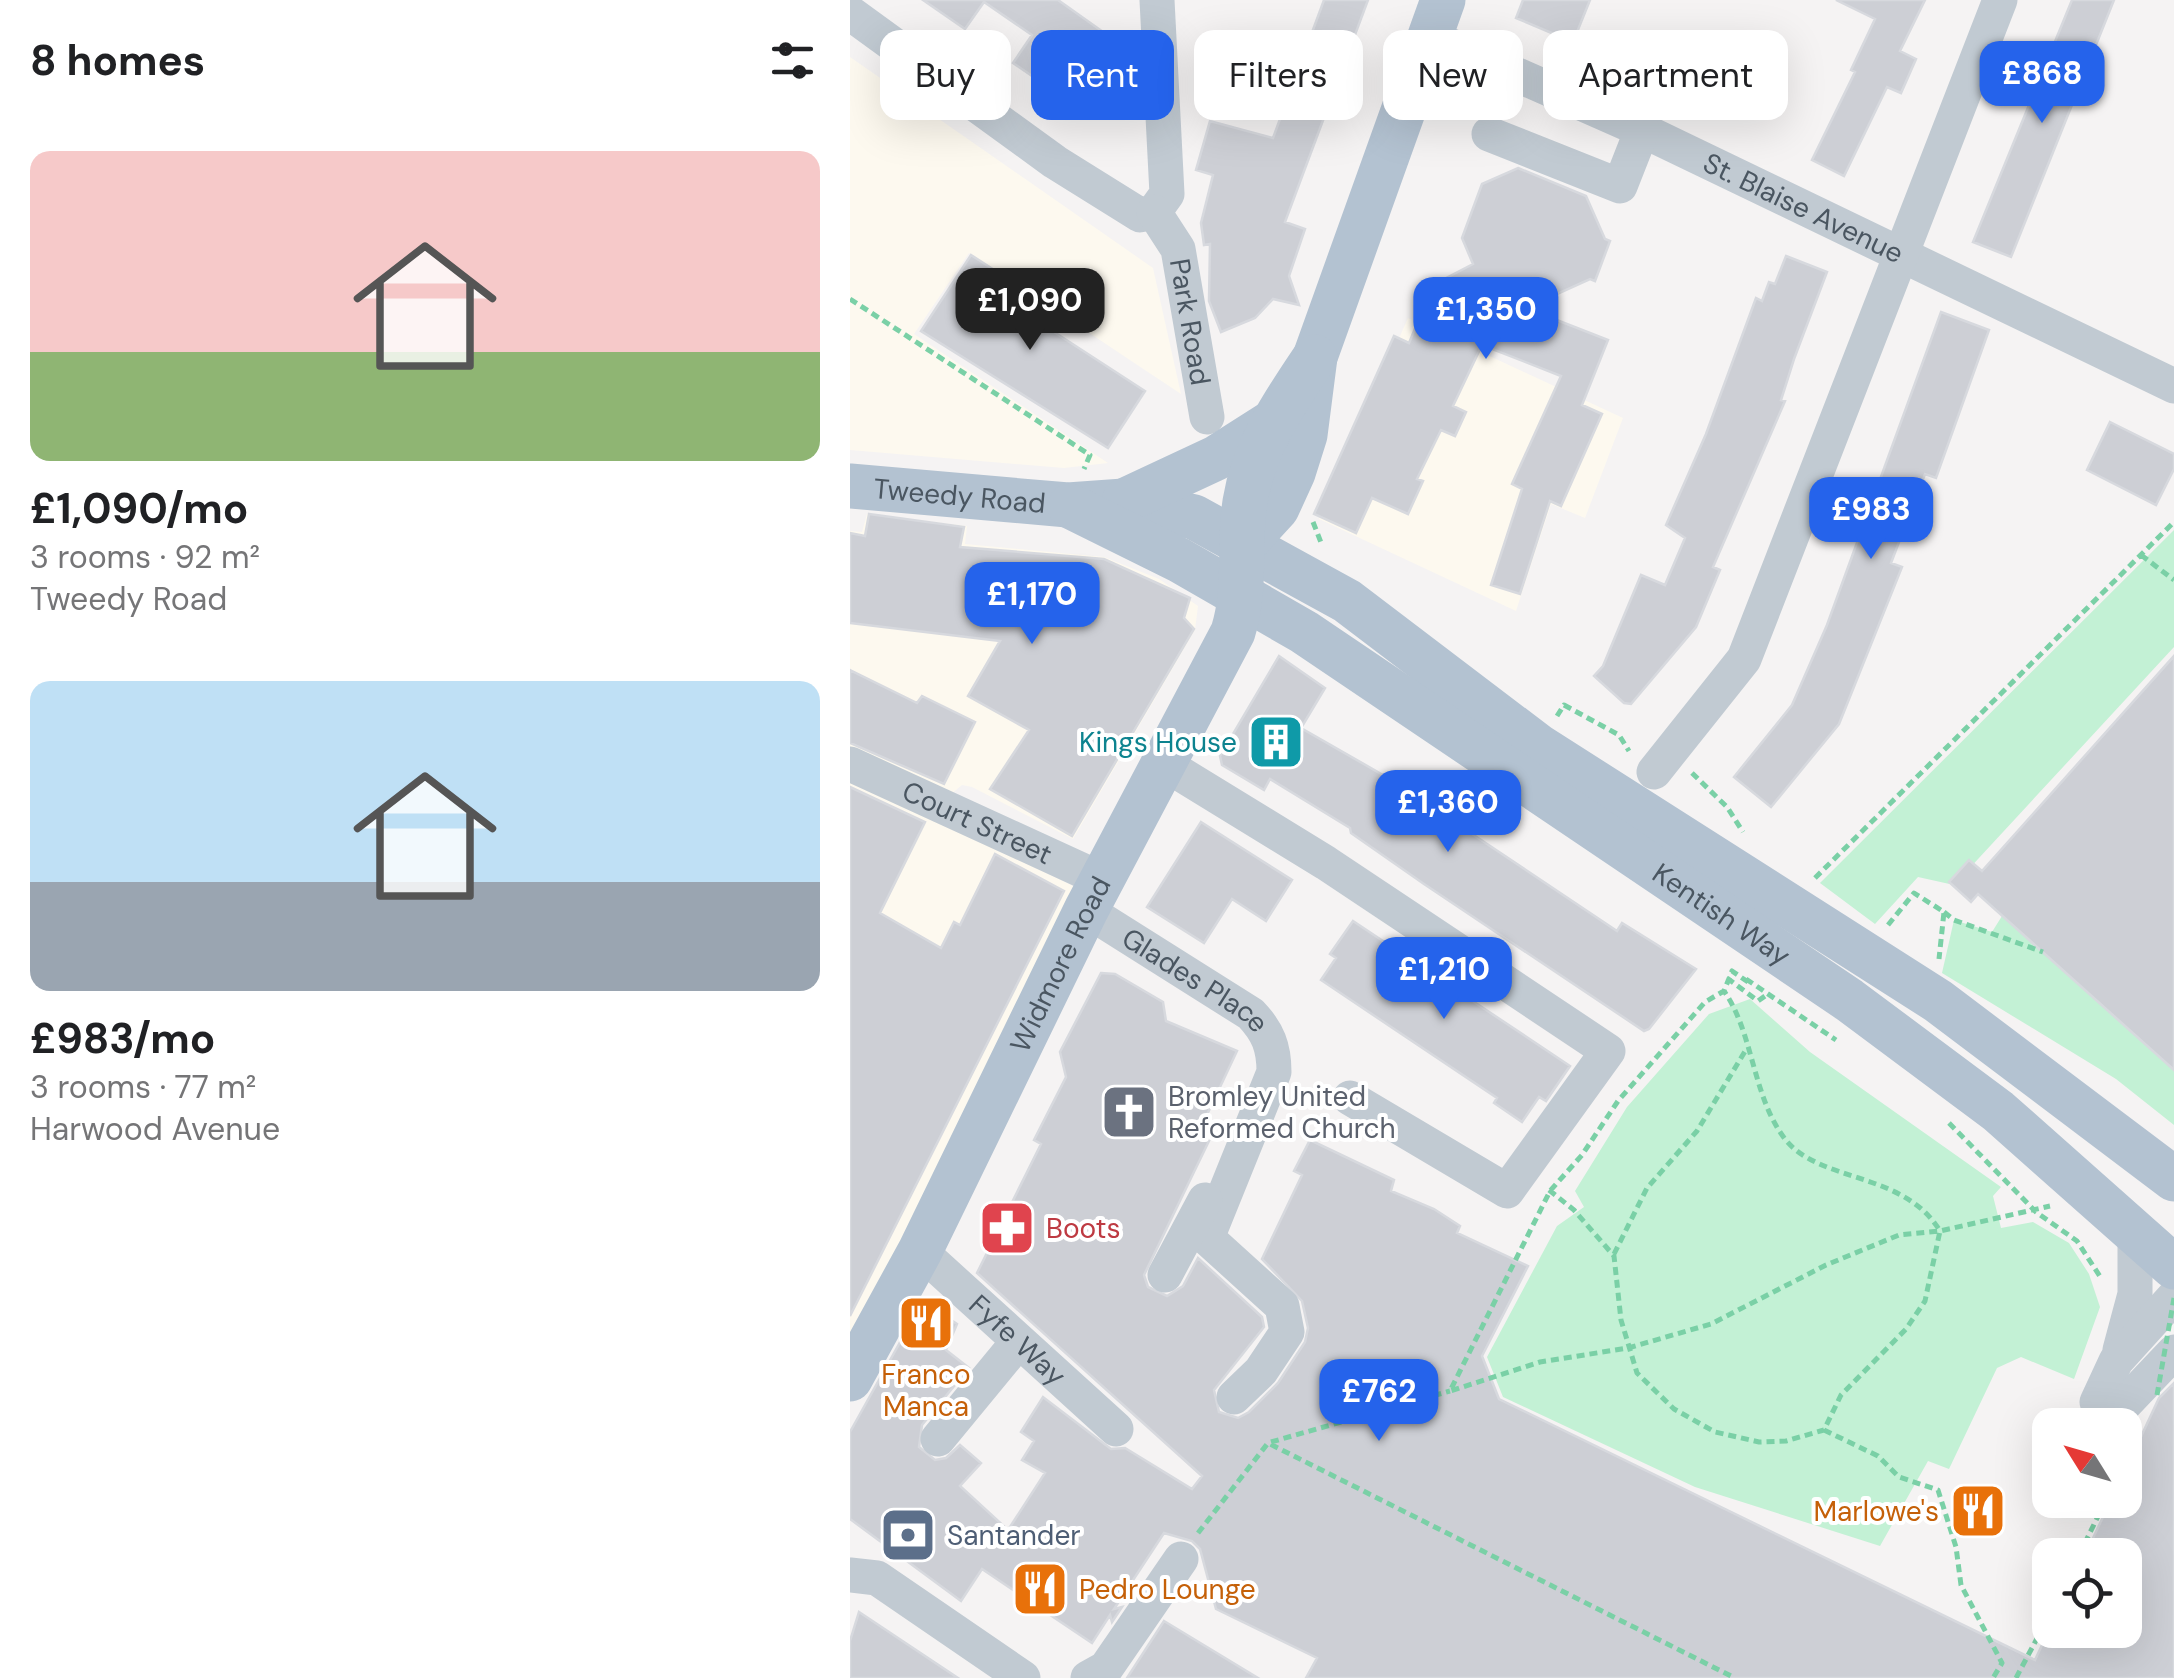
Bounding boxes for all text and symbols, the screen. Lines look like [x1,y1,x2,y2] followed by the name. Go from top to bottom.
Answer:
[880,30,1011,120] chip: Buy
[1031,30,1174,120] chip: Rent
[1194,30,1363,120] chip: Filters
[1383,30,1523,120] chip: New
[1543,30,1788,120] chip: Apartment
[30,33,205,88] text: 8 homes
[765,33,820,88] icon: filters
[1983,41,2101,126] pin: £868
[2002,52,2082,94] text: £868
[1697,144,1909,272] street label: St. Blaise Avenue
[335,216,515,396] icon: home
[1161,256,1219,388] street label: Park Road
[949,268,1111,353] pin: £1,090
[1405,277,1567,362] pin: £1,350
[978,279,1082,321] text: £1,090
[1435,288,1537,330] text: £1,350
[872,470,1047,522] street label: Tweedy Road
[1812,477,1930,562] pin: £983
[30,481,248,536] text: £1,090/mo
[1831,488,1911,530] text: £983
[30,536,260,578] text: 3 rooms · 92 m²
[951,562,1113,647] pin: £1,170
[987,573,1077,615] text: £1,170
[30,578,227,620] text: Tweedy Road
[1246,712,1306,772] building icon: Kings House
[1079,724,1237,761] place label: Kings House
[335,746,515,926] icon: home
[1367,770,1529,855] pin: £1,360
[896,772,1058,873] street label: Court Street
[1397,781,1499,823] text: £1,360
[1645,855,1798,974] street label: Kentish Way
[1002,870,1119,1058] street label: Widmore Road
[1115,919,1277,1040] street label: Glades Place
[1363,937,1525,1022] pin: £1,210
[1398,948,1490,990] text: £1,210
[30,1011,215,1066] text: £983/mo
[30,1066,256,1108] text: 3 rooms · 77 m²
[1168,1078,1396,1147] place label: Bromley United Reformed Church
[1099,1082,1159,1142] church icon: Bromley United Reformed Church
[30,1108,280,1150] text: Harwood Avenue
[977,1198,1037,1258] pharmacy icon: Boots
[1046,1210,1121,1247] place label: Boots
[961,1286,1074,1394] street label: Fyfe Way
[896,1293,956,1353] restaurant icon: Franco Manca
[881,1356,971,1425] place label: Franco Manca
[1320,1359,1438,1444] pin: £762
[1341,1370,1417,1412] text: £762
[2032,1408,2142,1518] north arrow
[2032,1408,2142,1648] map controls
[1948,1481,2008,1541] restaurant icon: Marlowe's
[1814,1493,1939,1530] place label: Marlowe's
[878,1505,938,1565] bank icon: Santander
[947,1517,1081,1554] place label: Santander
[2032,1538,2142,1648] button: locate
[1010,1559,1070,1619] restaurant icon: Pedro Lounge
[1079,1571,1256,1608] place label: Pedro Lounge

